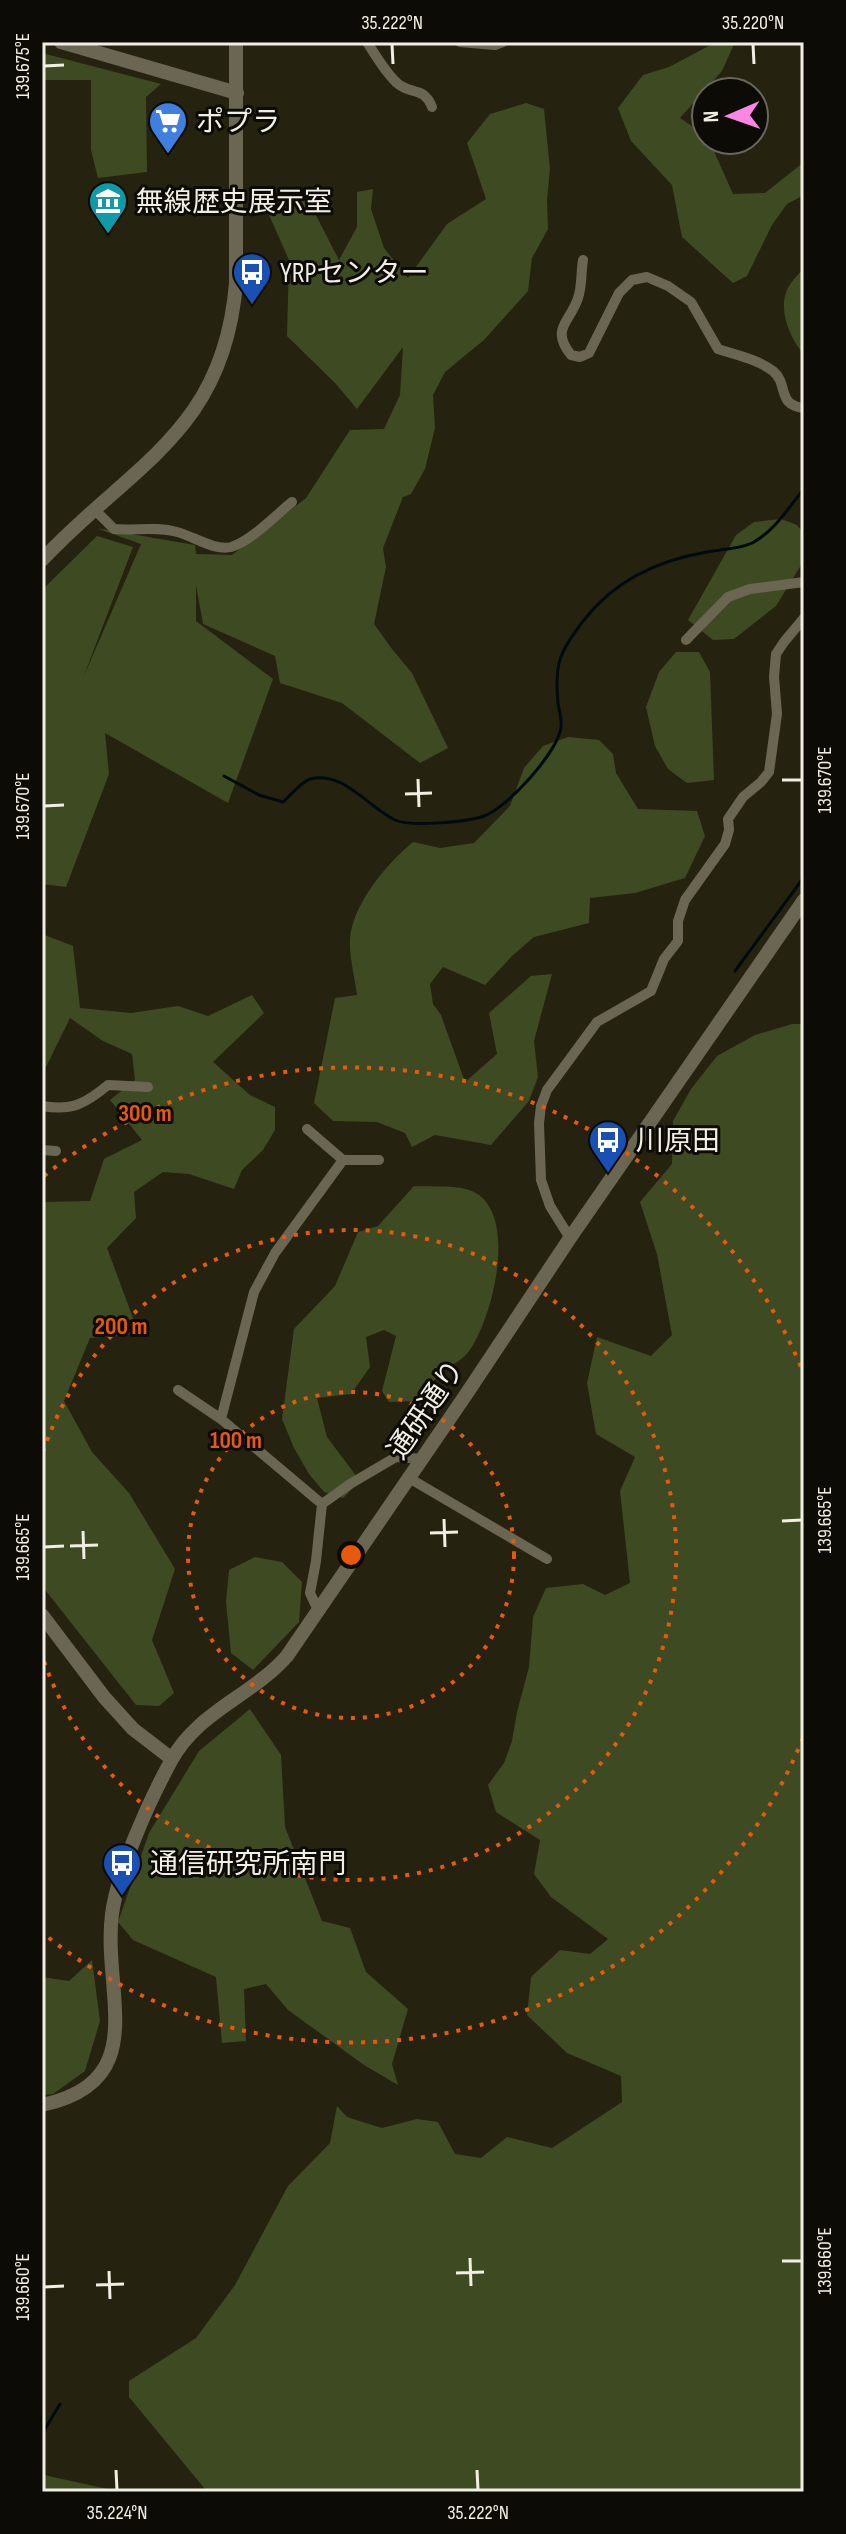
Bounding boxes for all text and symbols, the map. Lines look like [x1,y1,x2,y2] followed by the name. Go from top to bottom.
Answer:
[361,11,423,35] text: 35.222°N
[722,11,784,35] text: 35.220°N
[11,33,35,99] text: 139.675°E
[690,76,770,156] north arrow
[147,100,189,155] supermarket icon: ポプラ
[196,106,280,139] place label: ポプラ
[698,110,725,123] text: N
[87,180,129,235] museum icon: 無線歴史展示室
[136,186,332,219] place label: 無線歴史展示室
[231,251,273,306] bus stop icon: YRPセンター
[280,257,428,290] place label: YRPセンター
[813,747,837,813] text: 139.670°E
[11,773,35,839] text: 139.670°E
[118,1099,172,1128] text: 300 m
[587,1119,629,1174] bus stop icon: 川原田
[636,1125,720,1158] place label: 川原田
[94,1312,148,1341] text: 200 m
[381,1354,471,1465] street label: 通研通り
[210,1426,262,1455] text: 100 m
[813,1487,837,1553] text: 139.665°E
[11,1514,35,1580] text: 139.665°E
[337,1541,365,1569] centre of rings
[101,1842,143,1897] bus stop icon: 通信研究所南門
[150,1848,346,1881] place label: 通信研究所南門
[813,2227,837,2295] text: 139.660°E
[11,2253,35,2321] text: 139.660°E
[87,2501,147,2525] text: 35.224°N
[447,2501,509,2525] text: 35.222°N

